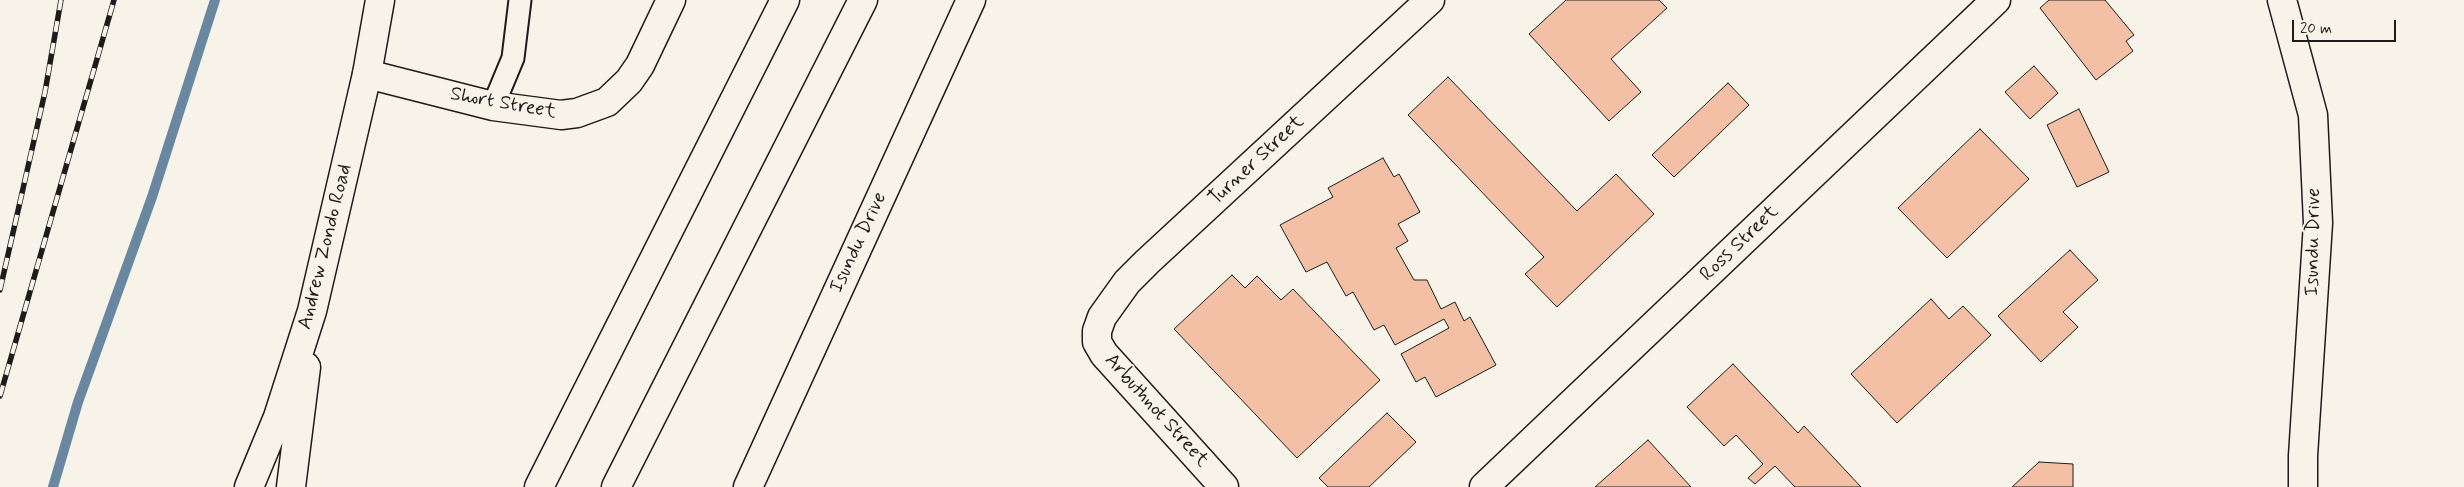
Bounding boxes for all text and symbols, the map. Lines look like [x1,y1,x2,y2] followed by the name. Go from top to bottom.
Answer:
[2294,10,2398,42] scale bar
[2300,19,2332,39] text: 20 m
[448,83,558,125] street label: Short Street
[1204,111,1310,211] street label: Turner Street
[294,162,358,332] street label: Andrew Zondo Road
[2301,188,2327,296] street label: Isundu Drive
[825,189,893,297] street label: Isundu Drive
[1696,201,1784,287] street label: Ross Street
[1099,349,1213,473] street label: Arbuthnot Street

